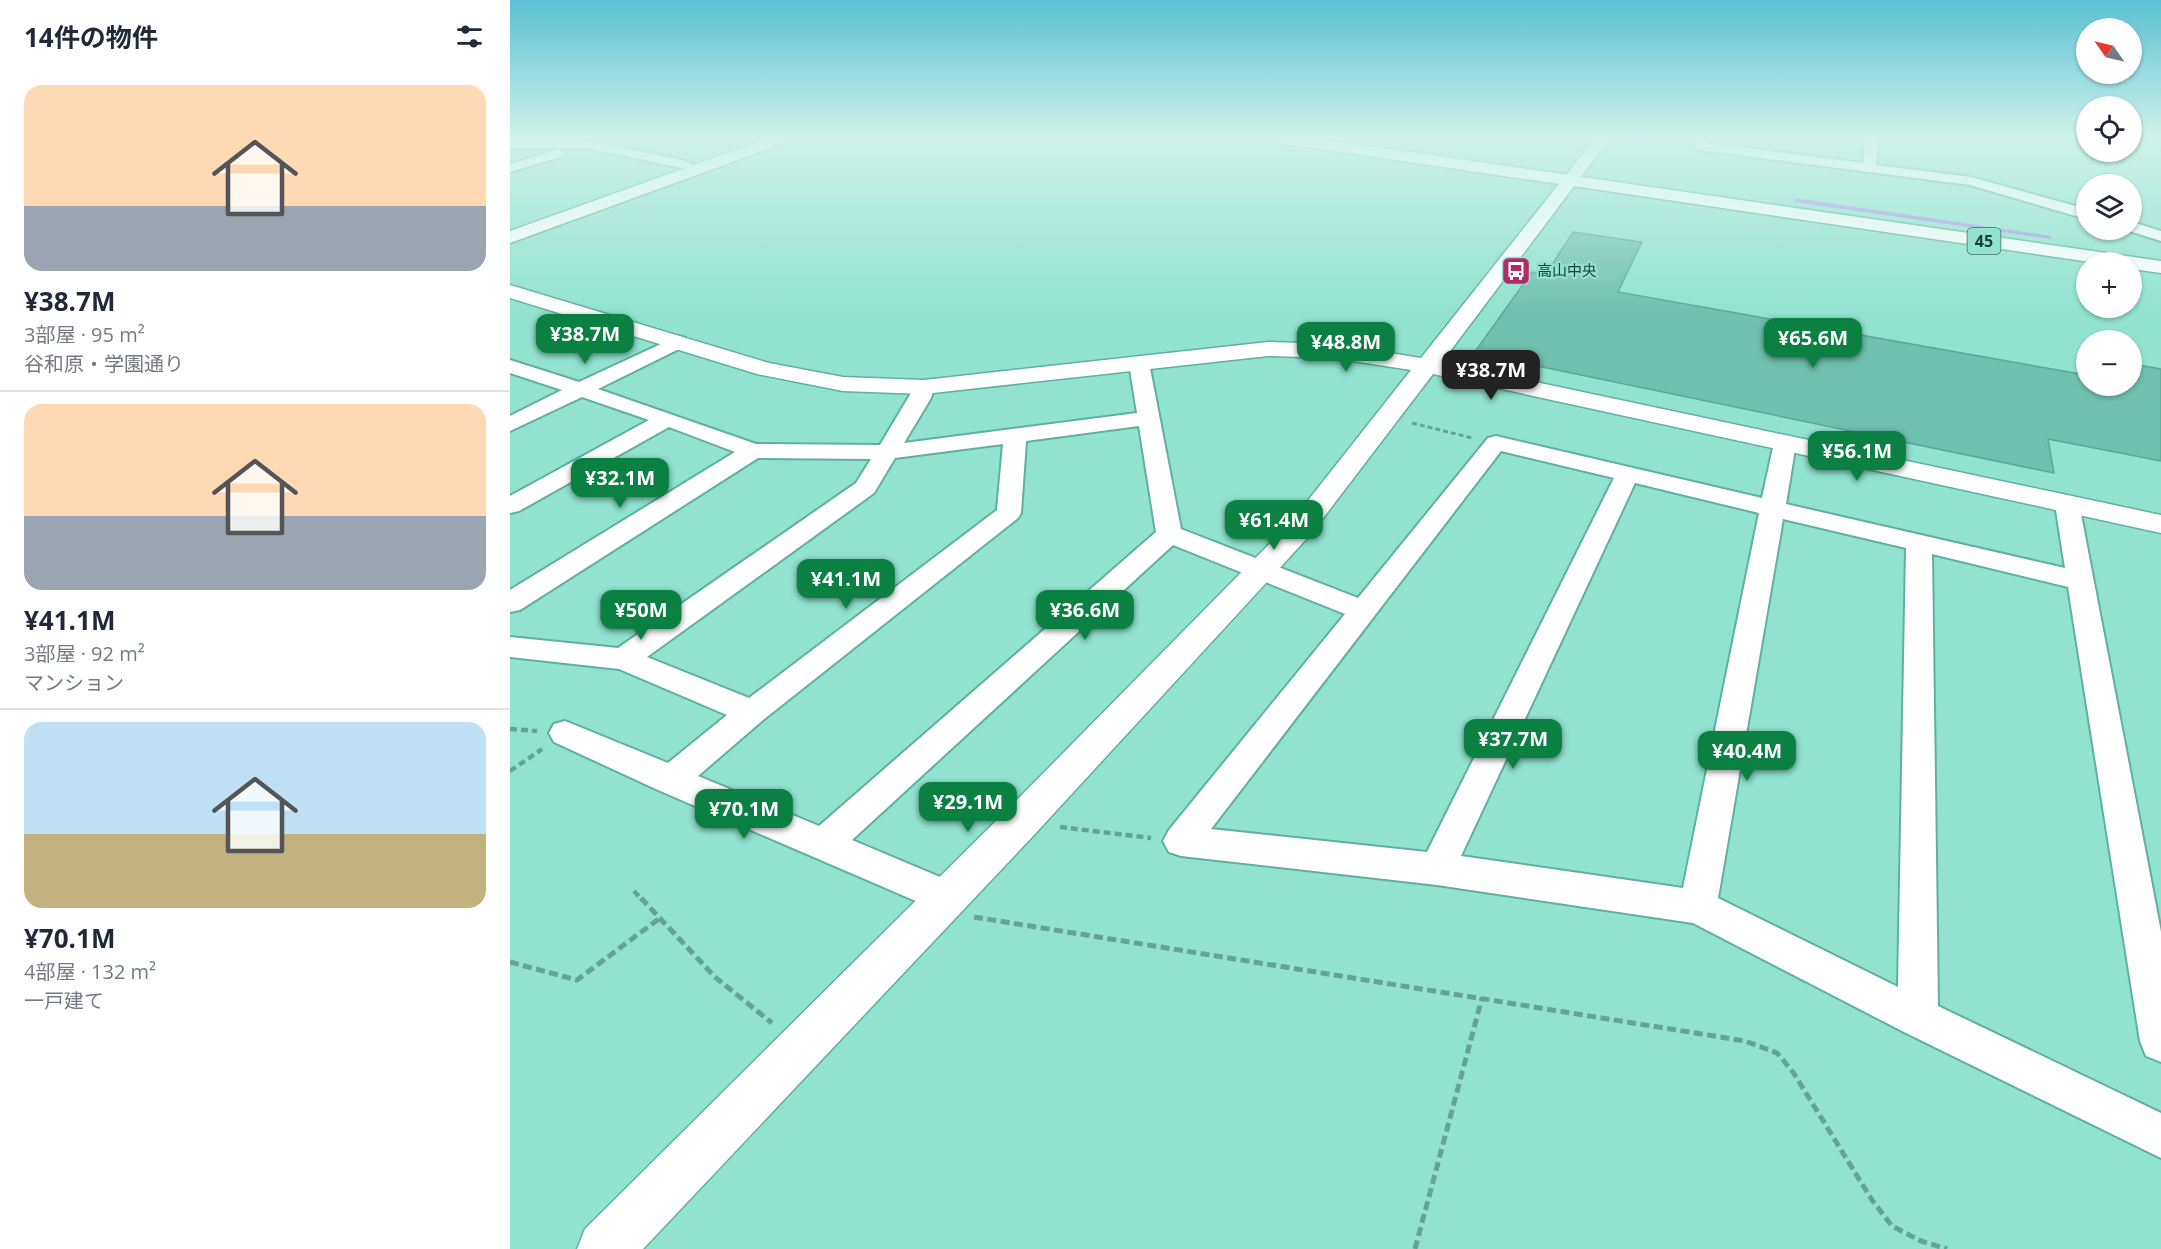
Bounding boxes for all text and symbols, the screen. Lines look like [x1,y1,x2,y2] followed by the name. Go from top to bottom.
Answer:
[2076,18,2142,84] north arrow
[2076,18,2142,396] map controls
[24,19,158,55] text: 14件の物件
[453,20,486,53] icon: filters
[2076,96,2142,162] button: locate
[201,124,309,232] icon: home
[2076,174,2142,240] button: layers
[1968,228,2000,254] road number: 45
[2076,252,2142,318] button: +
[1500,255,1532,287] bus stop icon: 高山中央
[1537,260,1597,280] place label: 高山中央
[24,283,115,319] text: ¥38.7M
[536,314,634,365] pin: ¥38.7M
[1764,318,1862,369] pin: ¥65.6M
[550,320,620,347] text: ¥38.7M
[24,321,145,348] text: 3部屋 · 95 m²
[1297,322,1395,373] pin: ¥48.8M
[1778,324,1848,351] text: ¥65.6M
[1311,328,1381,355] text: ¥48.8M
[2076,330,2142,396] button: −
[24,350,184,377] text: 谷和原・学園通り
[1442,350,1540,401] pin: ¥38.7M
[1456,356,1526,383] text: ¥38.7M
[1808,431,1906,482] pin: ¥56.1M
[1822,437,1892,464] text: ¥56.1M
[201,443,309,551] icon: home
[571,458,669,509] pin: ¥32.1M
[585,464,655,491] text: ¥32.1M
[1225,500,1323,551] pin: ¥61.4M
[1239,506,1309,533] text: ¥61.4M
[797,559,895,610] pin: ¥41.1M
[811,565,881,592] text: ¥41.1M
[605,590,677,641] pin: ¥50M
[1036,590,1134,641] pin: ¥36.6M
[614,596,668,623] text: ¥50M
[1050,596,1120,623] text: ¥36.6M
[24,602,115,638] text: ¥41.1M
[24,640,145,667] text: 3部屋 · 92 m²
[24,669,124,696] text: マンション
[1464,719,1562,770] pin: ¥37.7M
[1478,725,1548,752] text: ¥37.7M
[1698,731,1796,782] pin: ¥40.4M
[1712,737,1782,764] text: ¥40.4M
[201,761,309,869] icon: home
[919,782,1017,833] pin: ¥29.1M
[933,788,1003,815] text: ¥29.1M
[695,789,793,840] pin: ¥70.1M
[709,795,779,822] text: ¥70.1M
[24,920,115,956] text: ¥70.1M
[24,958,156,985] text: 4部屋 · 132 m²
[24,987,104,1014] text: 一戸建て

